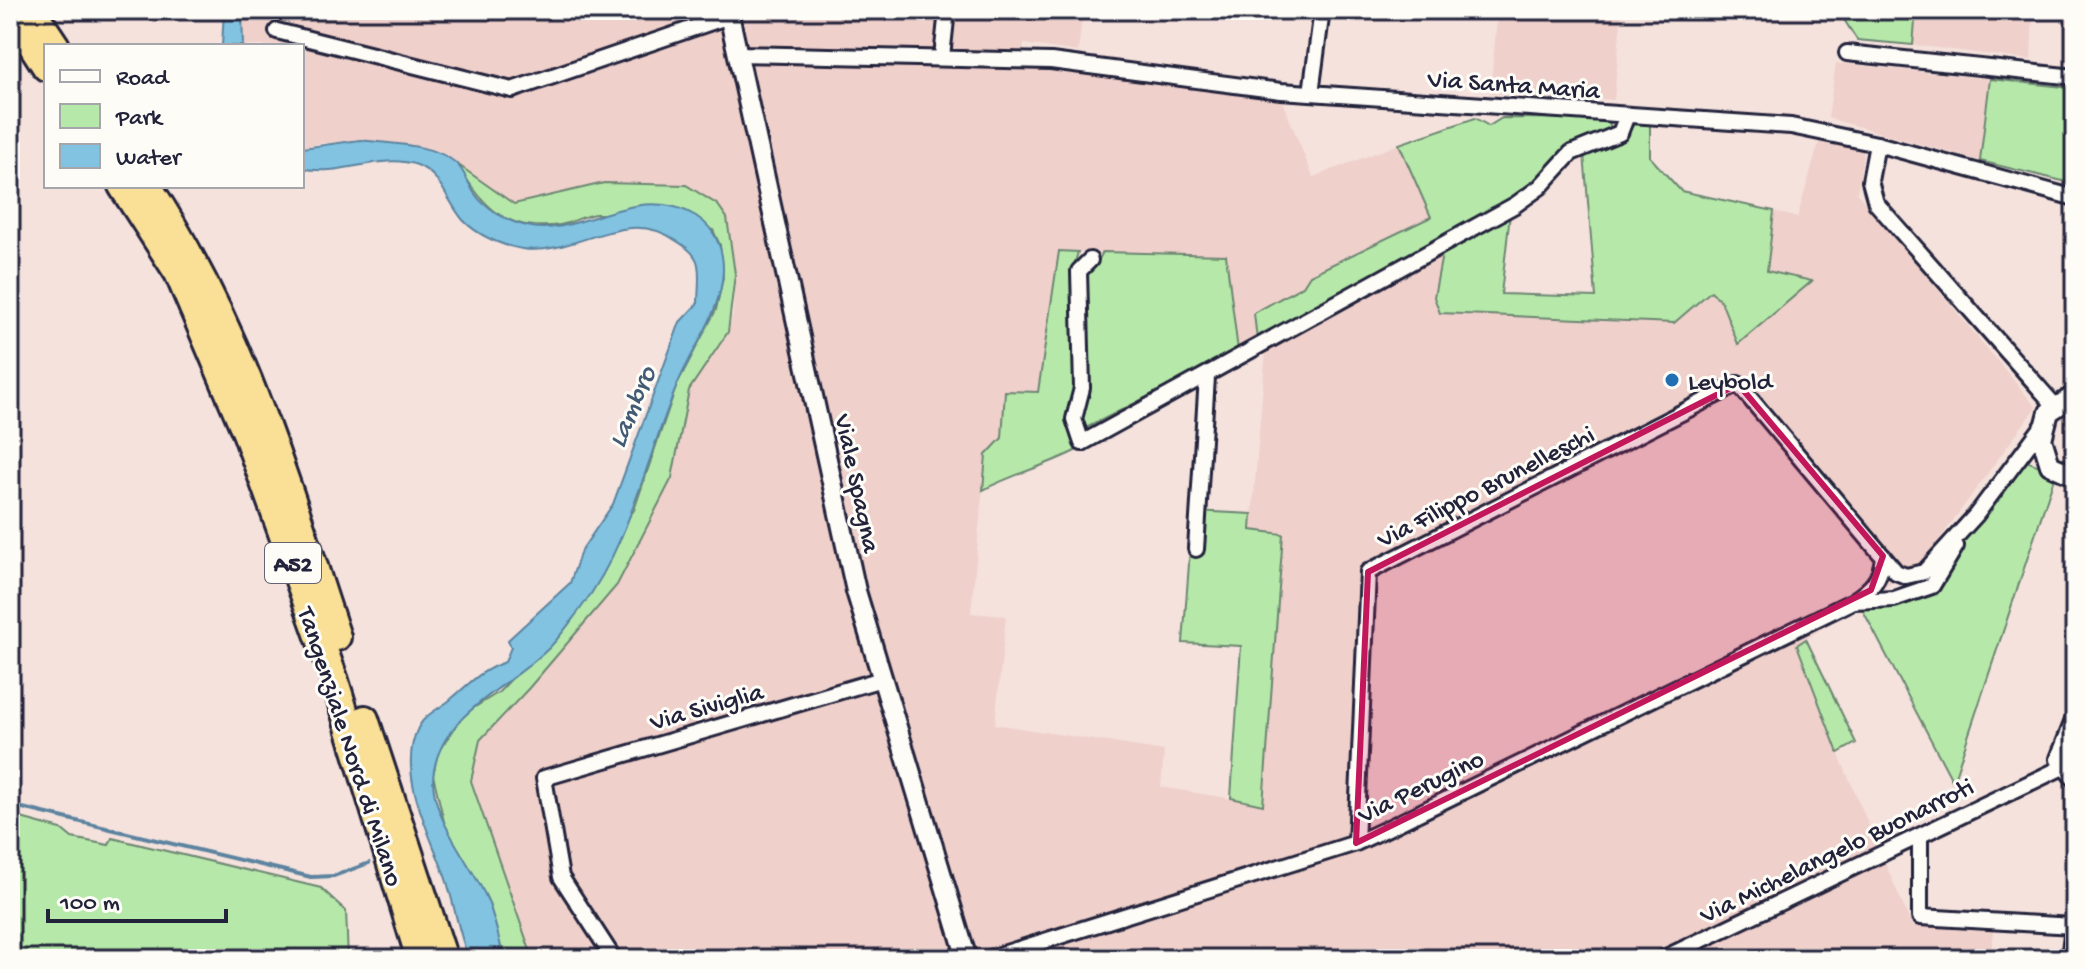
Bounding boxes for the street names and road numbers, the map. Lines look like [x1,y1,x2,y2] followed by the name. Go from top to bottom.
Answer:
[1426,66,1602,109] street label: Via Santa Maria
[825,411,885,558] street label: Viale Spagna
[1372,421,1601,558] street label: Via Filippo Brunelleschi
[265,543,321,583] road number: A52
[287,602,408,891] street label: Tangenziale Nord di Milano
[646,678,769,740] street label: Via Siviglia
[1353,745,1490,833] street label: Via Perugino
[1695,773,1980,933] street label: Via Michelangelo Buonarroti

